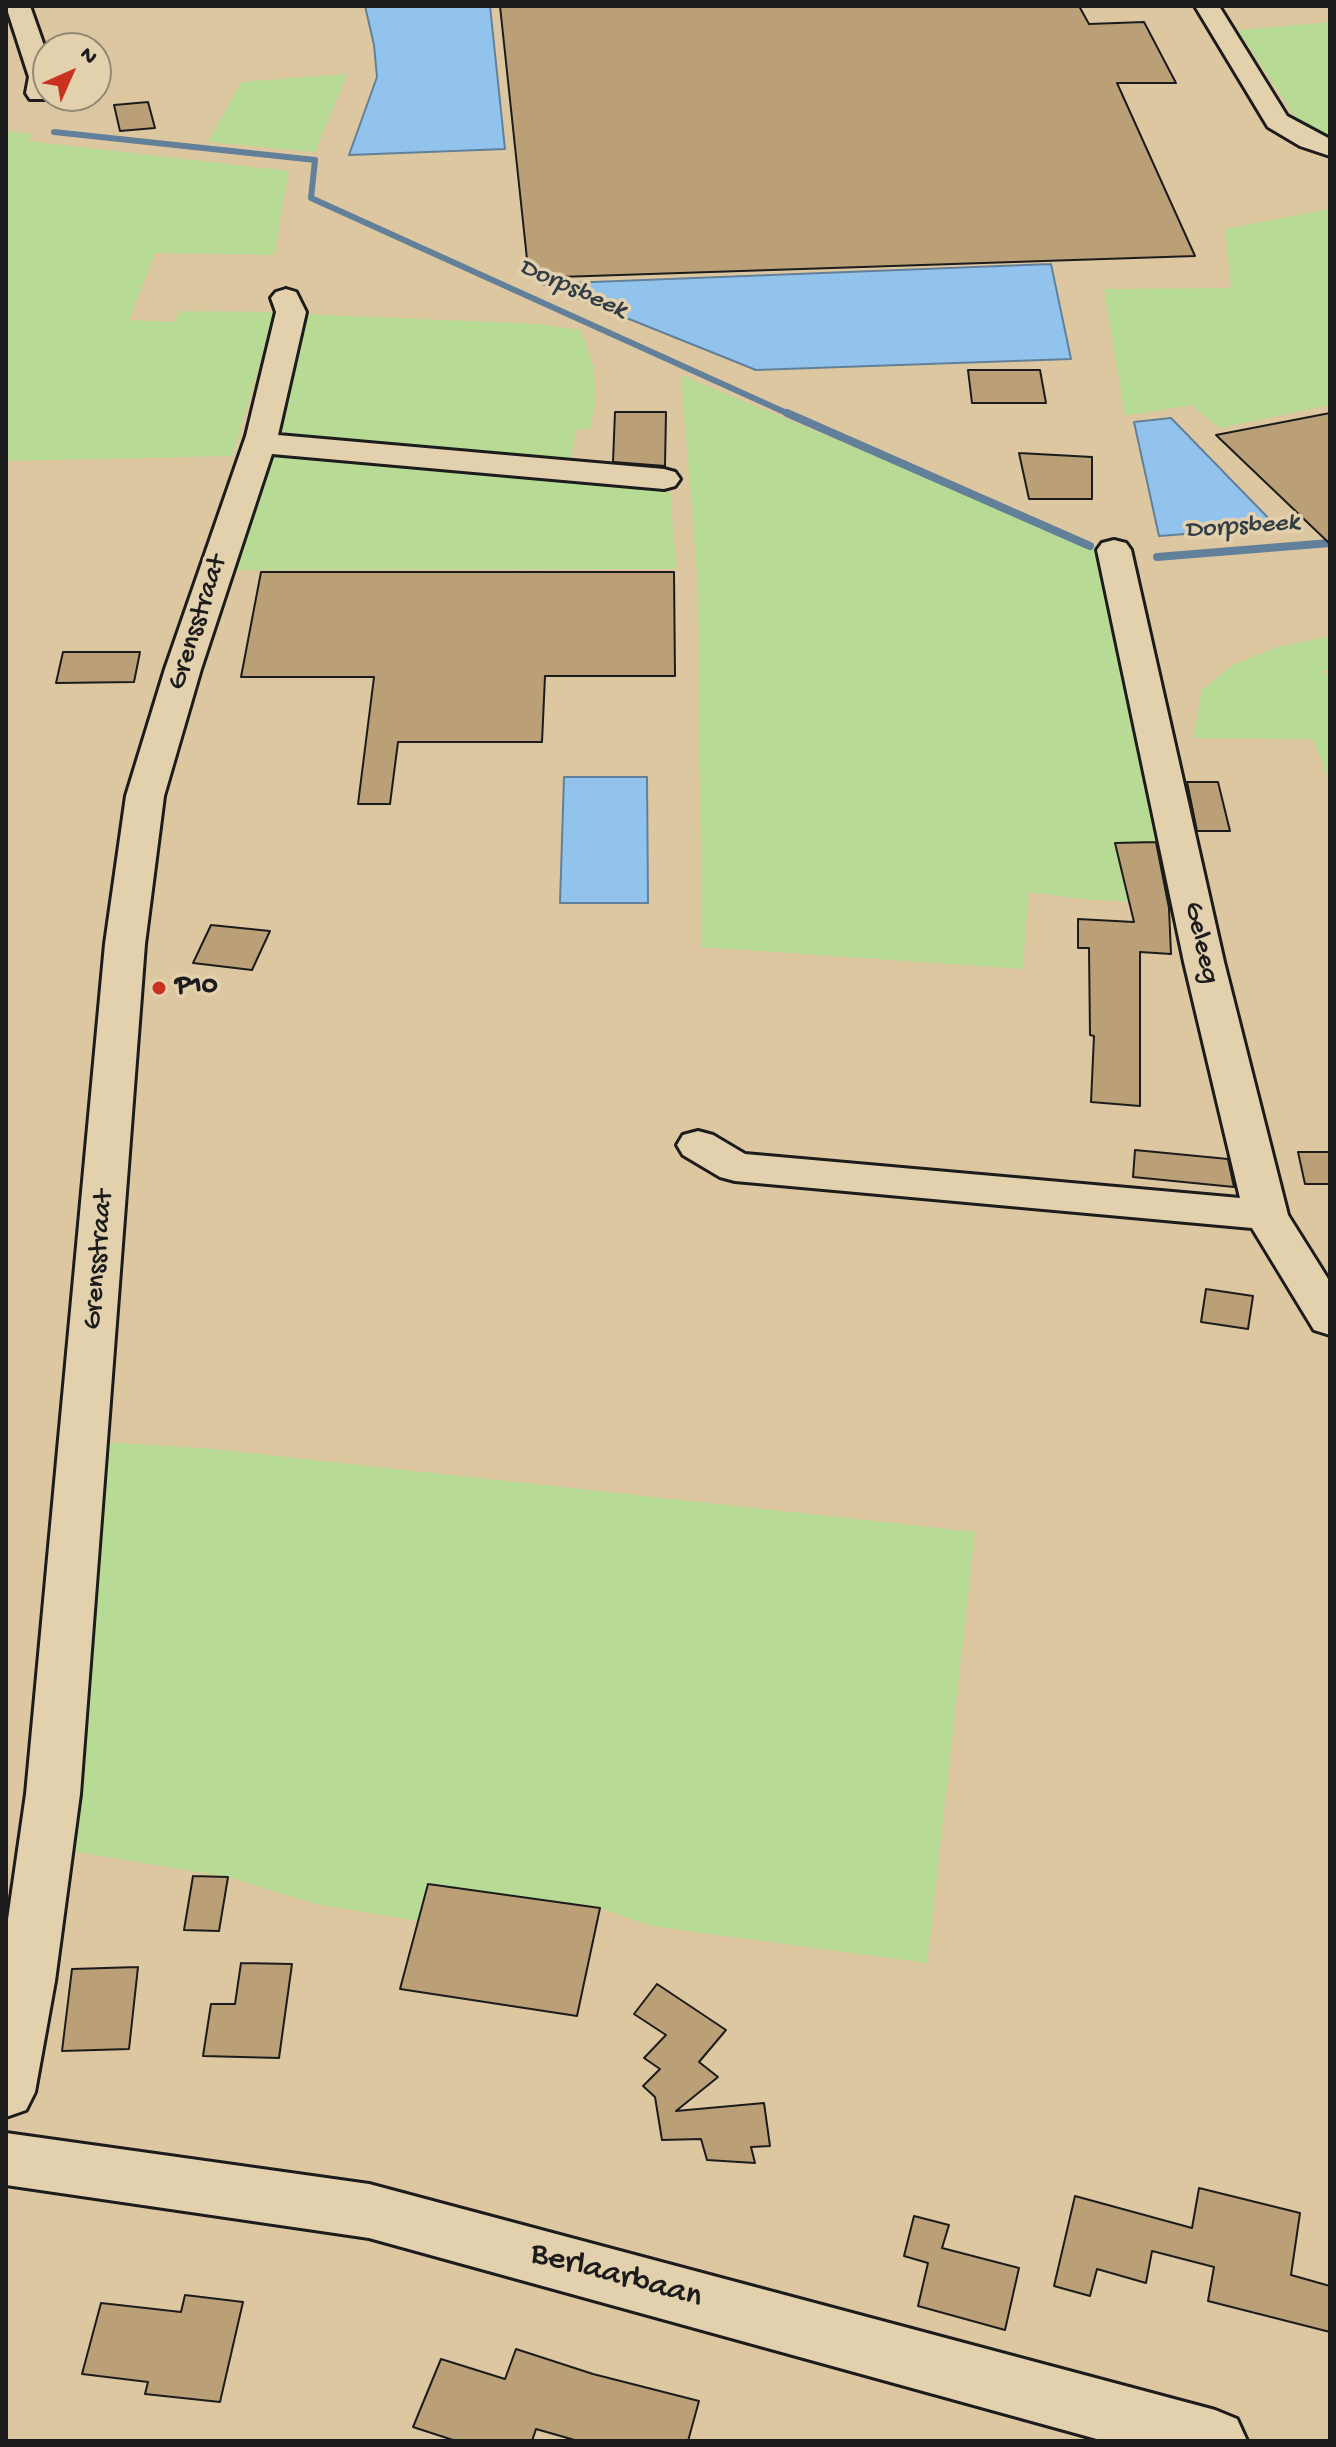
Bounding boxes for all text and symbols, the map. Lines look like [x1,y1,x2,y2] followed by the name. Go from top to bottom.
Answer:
[32,32,112,112] north arrow
[73,42,102,71] text: N
[514,253,630,327] water label: Dorpsbeek
[1184,508,1300,548] water label: Dorpsbeek
[161,551,237,695] street label: Grensstraat
[1174,899,1226,987] street label: Geleeg
[175,971,218,1005] place label: P10
[150,979,168,997] marker: P10
[77,1189,123,1331] street label: Grensstraat
[526,2235,706,2319] street label: Berlaarbaan

